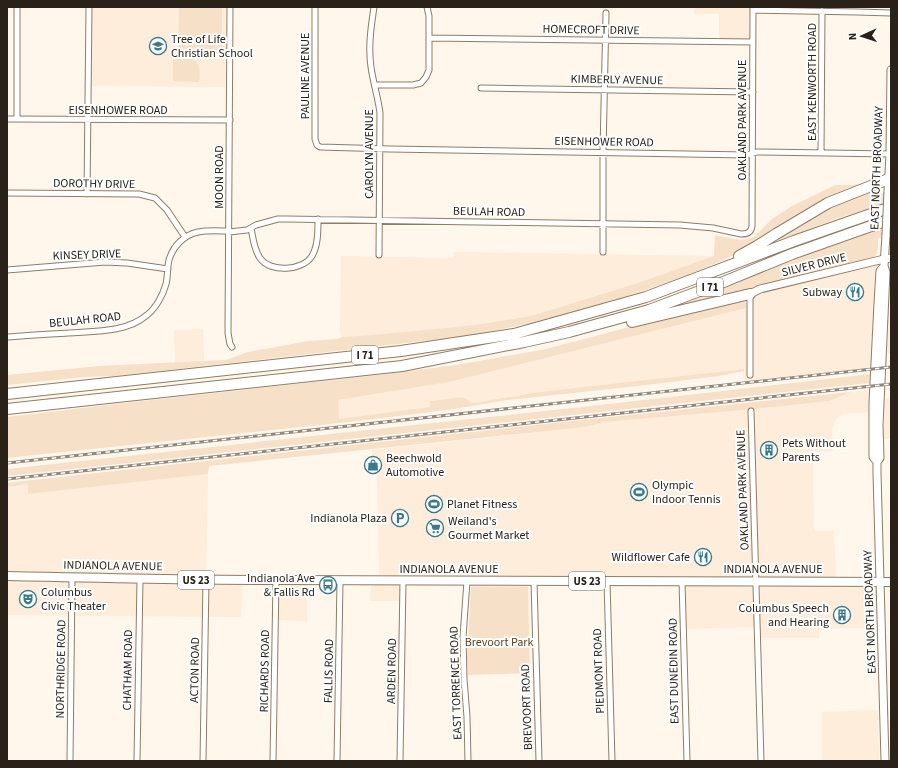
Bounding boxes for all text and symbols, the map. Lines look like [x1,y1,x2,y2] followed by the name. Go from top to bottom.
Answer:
[842,16,882,56] north arrow
[542,21,640,39] street label: HOMECROFT DRIVE
[804,23,821,141] street label: EAST KENWORTH ROAD
[171,31,253,62] place label: Tree of Life Christian School
[845,32,860,41] text: N
[297,33,314,119] street label: PAULINE AVENUE
[148,36,168,56] school or university icon: Tree of Life Christian School
[734,60,751,180] street label: OAKLAND PARK AVENUE
[570,71,664,89] street label: KIMBERLY AVENUE
[68,102,168,119] street label: EISENHOWER ROAD
[866,105,888,230] street label: EAST NORTH BROADWAY
[361,109,378,199] street label: CAROLYN AVENUE
[554,133,654,151] street label: EISENHOWER ROAD
[211,145,228,209] street label: MOON ROAD
[53,175,135,193] street label: DOROTHY DRIVE
[453,203,525,221] street label: BEULAH ROAD
[52,245,122,265] street label: KINSEY DRIVE
[780,249,848,281] street label: SILVER DRIVE
[697,278,723,296] road number: I 71
[845,282,865,302] restaurant icon: Subway
[802,284,842,301] place label: Subway
[48,308,122,332] street label: BEULAH ROAD
[352,346,378,364] road number: I 71
[732,429,754,551] street label: OAKLAND PARK AVENUE
[782,435,846,466] place label: Pets Without Parents
[759,440,779,460] building icon: Pets Without Parents
[386,450,444,481] place label: Beechwold Automotive
[363,455,383,475] shop icon: Beechwold Automotive
[652,477,721,508] place label: Olympic Indoor Tennis
[629,482,649,502] sports icon: Olympic Indoor Tennis
[424,494,444,514] sports icon: Planet Fitness
[447,496,517,513] place label: Planet Fitness
[390,508,410,528] parking icon: Indianola Plaza
[310,510,387,527] place label: Indianola Plaza
[448,513,529,544] place label: Weiland's Gourmet Market
[425,518,445,538] supermarket icon: Weiland's Gourmet Market
[693,547,713,567] restaurant icon: Wildflower Cafe
[612,549,690,566] place label: Wildflower Cafe
[859,549,881,674] street label: EAST NORTH BROADWAY
[63,557,163,575] street label: INDIANOLA AVENUE
[399,561,499,578] street label: INDIANOLA AVENUE
[723,561,823,578] street label: INDIANOLA AVENUE
[247,570,315,601] place label: Indianola Ave & Fallis Rd
[178,571,214,589] road number: US 23
[569,572,605,590] road number: US 23
[318,575,338,595] bus stop icon: Indianola Ave & Fallis Rd
[41,584,107,615] place label: Columbus Civic Theater
[18,589,38,609] theatre icon: Columbus Civic Theater
[739,600,829,631] place label: Columbus Speech and Hearing
[832,605,852,625] building icon: Columbus Speech and Hearing
[665,618,683,724] street label: EAST DUNEDIN ROAD
[52,619,70,719] street label: NORTHRIDGE ROAD
[446,626,466,740] street label: EAST TORRENCE ROAD
[589,628,609,714] street label: PIEDMONT ROAD
[119,629,137,711] street label: CHATHAM ROAD
[256,629,274,713] street label: RICHARDS ROAD
[465,634,533,651] park label: Brevoort Park
[186,637,204,703] street label: ACTON ROAD
[383,638,401,704] street label: ARDEN ROAD
[320,639,338,703] street label: FALLIS ROAD
[517,664,537,750] street label: BREVOORT ROAD

